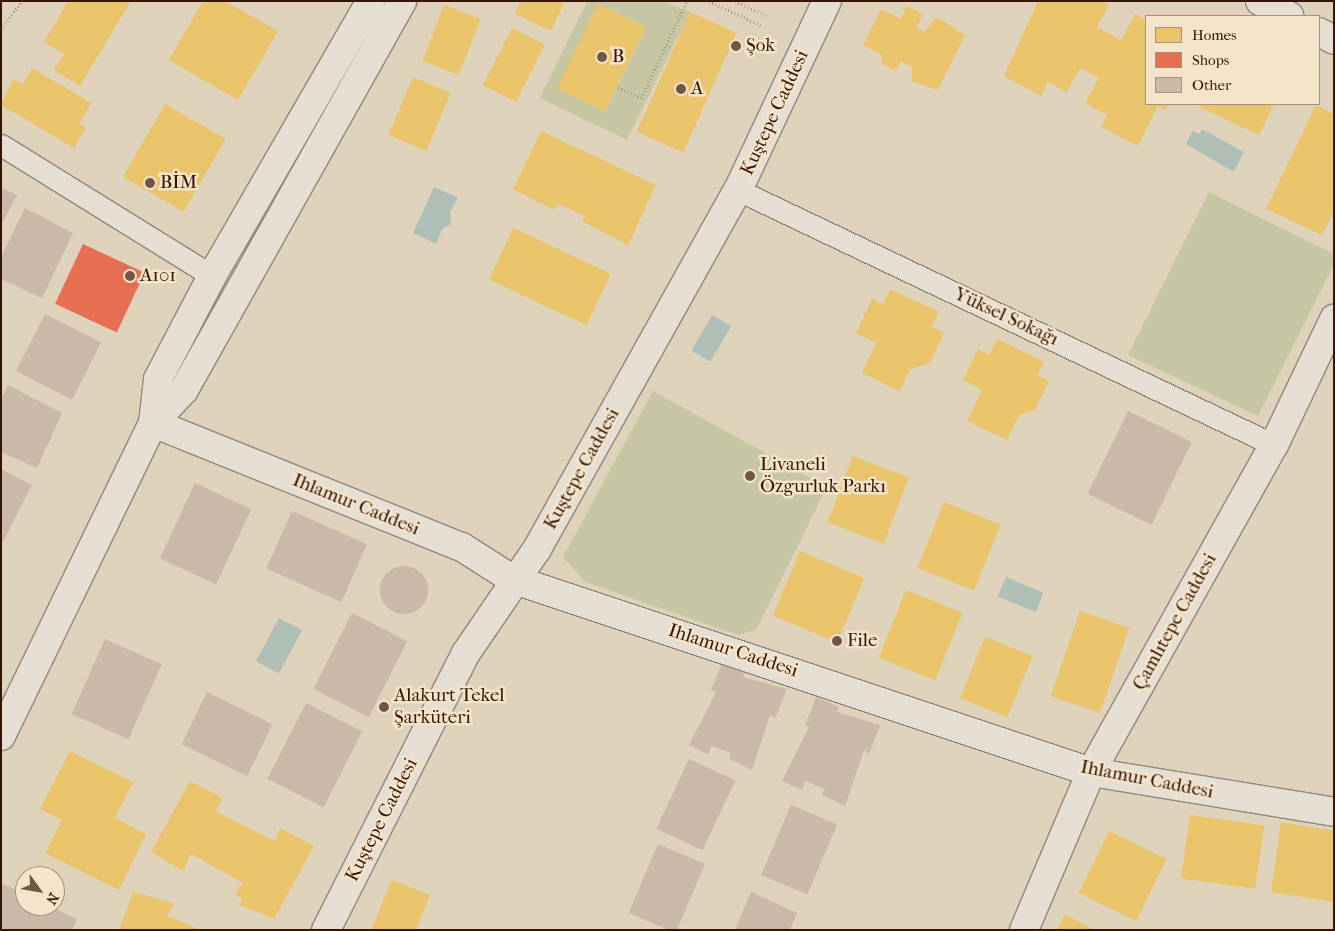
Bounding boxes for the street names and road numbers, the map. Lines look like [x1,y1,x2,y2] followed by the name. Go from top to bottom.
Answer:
[736,47,814,179] street label: Kuştepe Caddesi
[950,283,1062,351] street label: Yüksel Sokağı
[539,404,625,534] street label: Kuştepe Caddesi
[289,469,423,541] street label: Ihlamur Caddesi
[1128,550,1222,694] street label: Çamlıtepe Caddesi
[665,619,801,683] street label: Ihlamur Caddesi
[341,754,423,886] street label: Kuştepe Caddesi
[1079,756,1215,804] street label: Ihlamur Caddesi

